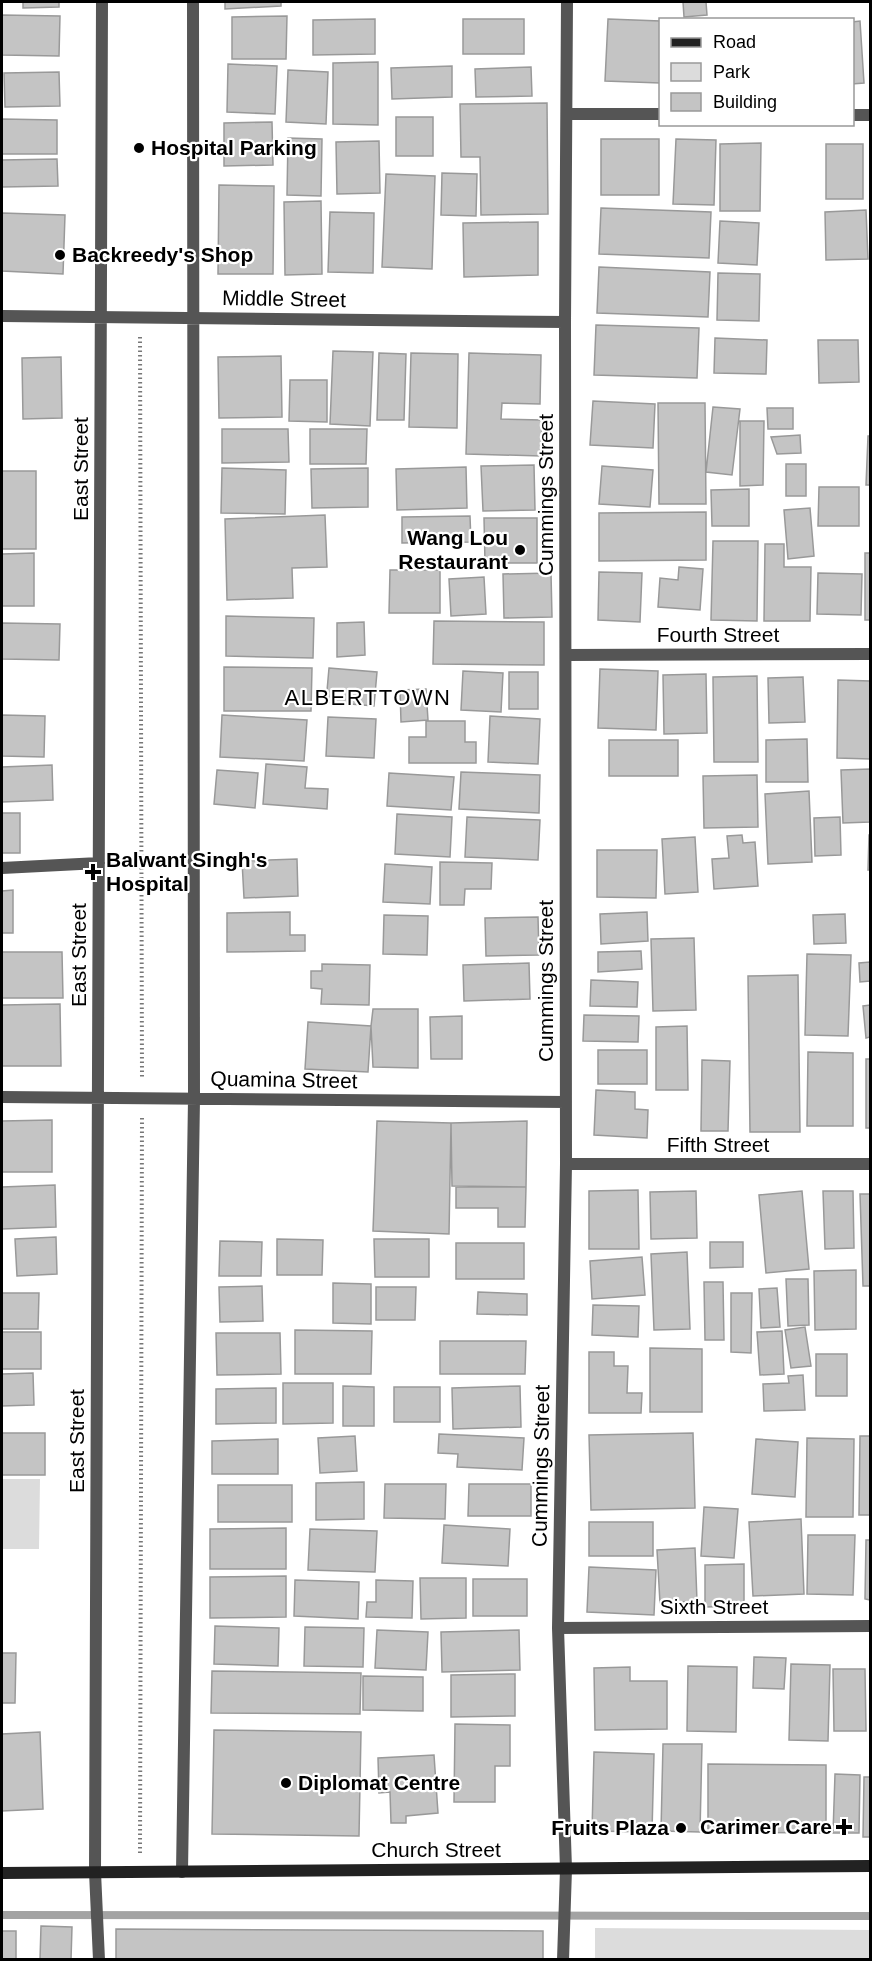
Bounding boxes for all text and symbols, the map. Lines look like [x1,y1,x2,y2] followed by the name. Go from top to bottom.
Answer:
[659,18,854,126] legend
[713,32,756,52] text: Road
[713,62,751,82] text: Park
[713,92,777,112] text: Building
[151,136,317,159] place label: Hospital Parking
[132,141,146,155] marker: Hospital Parking
[72,243,253,266] place label: Backreedy's Shop
[53,248,67,262] marker: Backreedy's Shop
[222,286,346,311] street label: Middle Street
[534,414,557,576] street label: Cummings Street
[69,417,92,521] street label: East Street
[398,526,508,573] place label: Wang Lou Restaurant
[513,543,527,557] marker: Wang Lou Restaurant
[657,623,779,646] street label: Fourth Street
[285,685,452,710] district label: ALBERTTOWN
[106,848,267,895] place label: Balwant Singh's Hospital
[84,863,102,881] marker: Balwant Singh's Hospital
[534,900,557,1062] street label: Cummings Street
[67,903,90,1007] street label: East Street
[210,1067,358,1092] street label: Quamina Street
[667,1133,770,1156] street label: Fifth Street
[528,1385,553,1547] street label: Cummings Street
[65,1389,88,1493] street label: East Street
[660,1595,768,1618] street label: Sixth Street
[298,1771,460,1794] place label: Diplomat Centre
[279,1776,293,1790] marker: Diplomat Centre
[700,1815,832,1838] place label: Carimer Care
[551,1816,669,1839] place label: Fruits Plaza
[837,1820,851,1834] marker: Carimer Care
[674,1821,688,1835] marker: Fruits Plaza
[371,1838,501,1861] street label: Church Street

